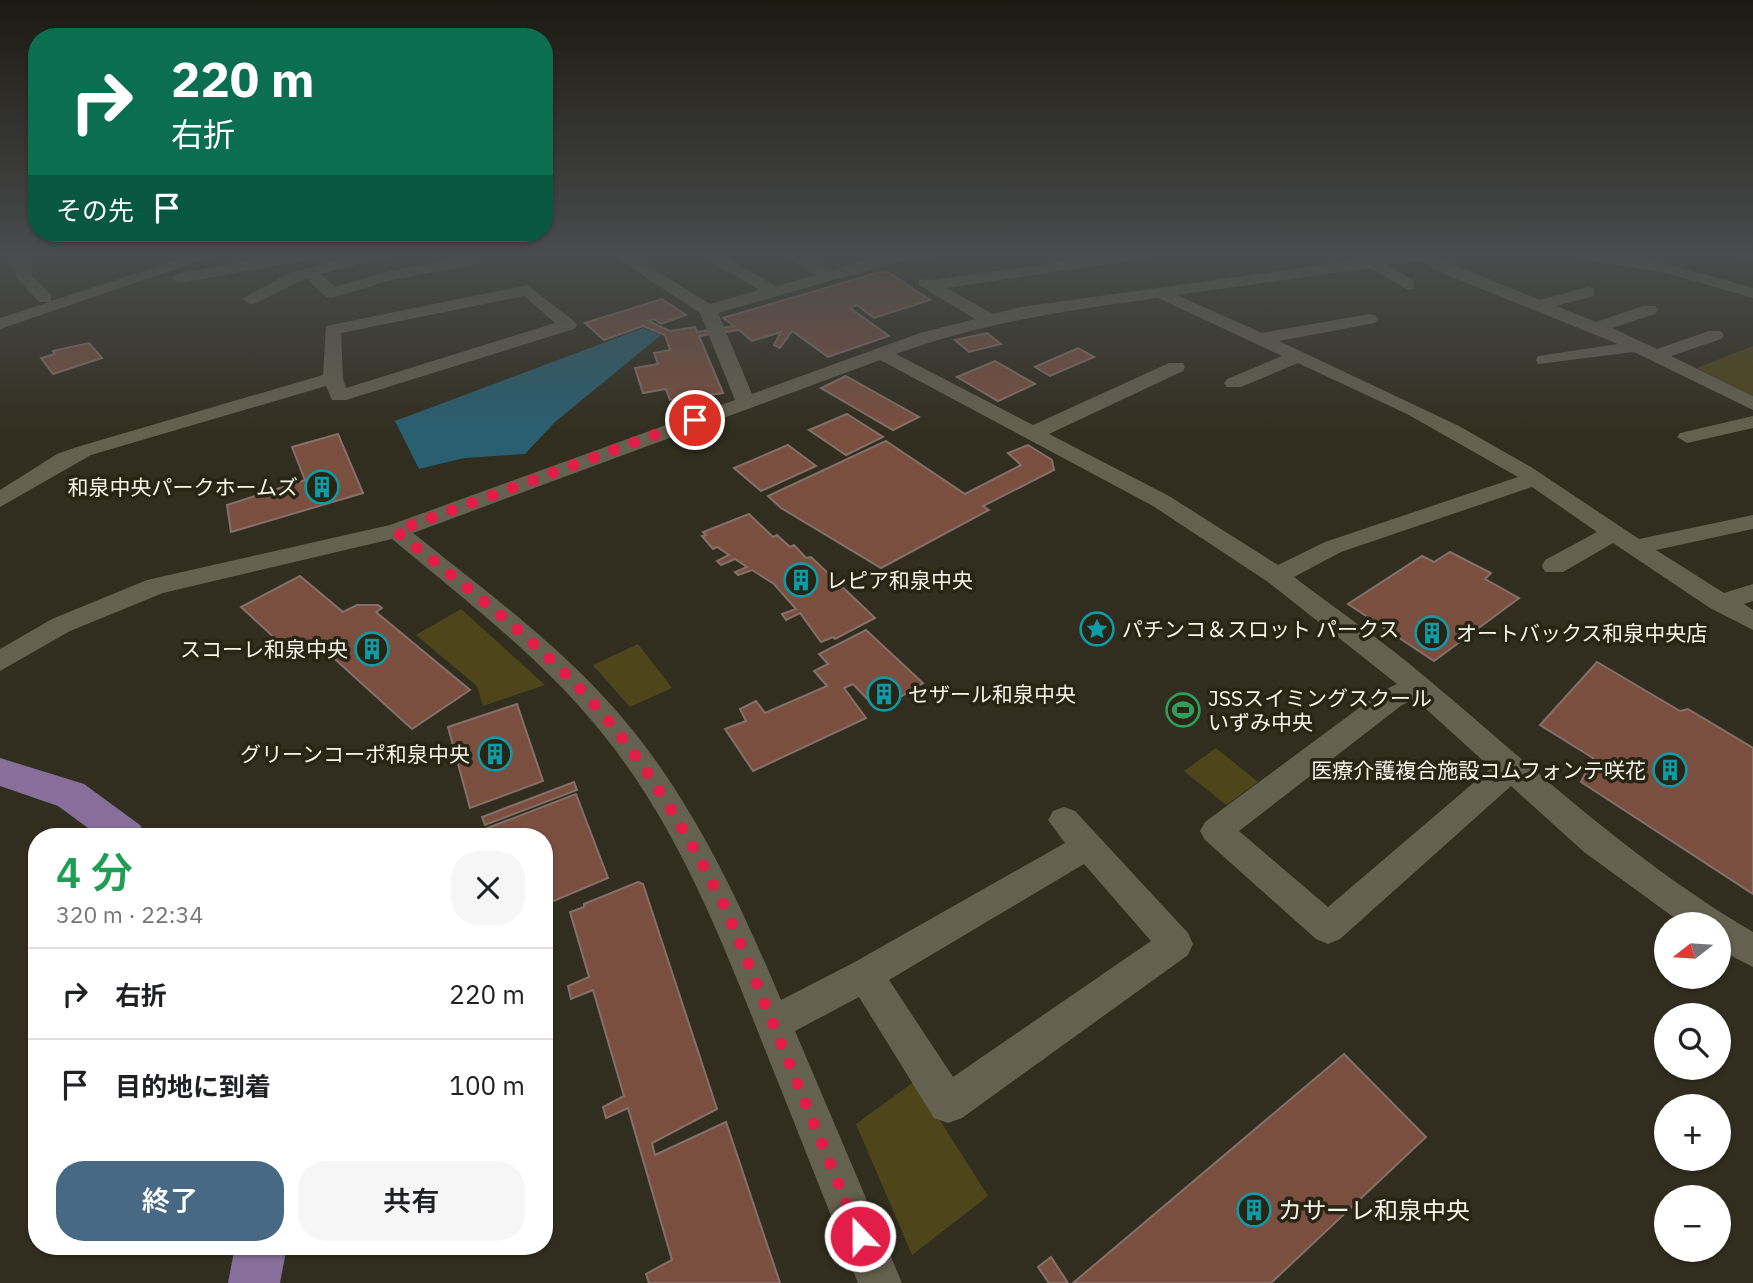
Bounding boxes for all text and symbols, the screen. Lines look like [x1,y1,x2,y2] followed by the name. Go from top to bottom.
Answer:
[171,47,315,110] text: 220 m
[56,56,147,147] icon: right
[171,113,235,155] text: 右折
[148,189,186,227] icon: arrive
[56,193,134,227] text: その先
[665,390,725,450] pin
[676,401,714,439] icon: arrive
[303,468,341,506] building icon: 和泉中央パークホームズ
[68,473,298,501] place label: 和泉中央パークホームズ
[782,561,820,599] building icon: レピア和泉中央
[826,566,973,594] place label: レピア和泉中央
[1078,610,1116,648] place icon: パチンコ＆スロット パークス
[1413,614,1451,652] building icon: オートバックス和泉中央店
[1122,615,1399,643] place label: パチンコ＆スロット パークス
[1456,619,1707,647] place label: オートバックス和泉中央店
[353,630,391,668] building icon: スコーレ和泉中央
[180,635,348,663] place label: スコーレ和泉中央
[865,675,903,713] building icon: セザール和泉中央
[908,680,1076,708] place label: セザール和泉中央
[1208,684,1432,736] place label: JSSスイミングスクール いずみ中央
[1164,691,1202,729] sports icon: JSSスイミングスクール いずみ中央
[476,735,514,773] building icon: グリーンコーポ和泉中央
[240,740,470,768] place label: グリーンコーポ和泉中央
[1651,751,1689,789] building icon: 医療介護複合施設コムフォンテ咲花
[1311,756,1646,784] place label: 医療介護複合施設コムフォンテ咲花
[56,845,133,900] text: 4 分
[451,851,525,925] button: close
[56,899,203,929] text: 320 m · 22:34
[1654,912,1731,989] north arrow
[1654,912,1731,1262] map controls
[56,975,94,1013] icon: right
[449,977,525,1011] text: 220 m
[115,978,167,1012] text: 右折
[1654,1003,1731,1080] button: search
[56,1066,94,1104] icon: arrive
[449,1068,525,1102] text: 100 m
[115,1069,271,1103] text: 目的地に到着
[1654,1094,1731,1171] button: +
[56,1161,284,1241] button: 終了
[298,1161,525,1241] button: 共有
[1654,1185,1731,1262] button: −
[1235,1191,1273,1229] building icon: カサーレ和泉中央
[1278,1194,1470,1226] place label: カサーレ和泉中央
[823,1199,897,1273] position arrow

